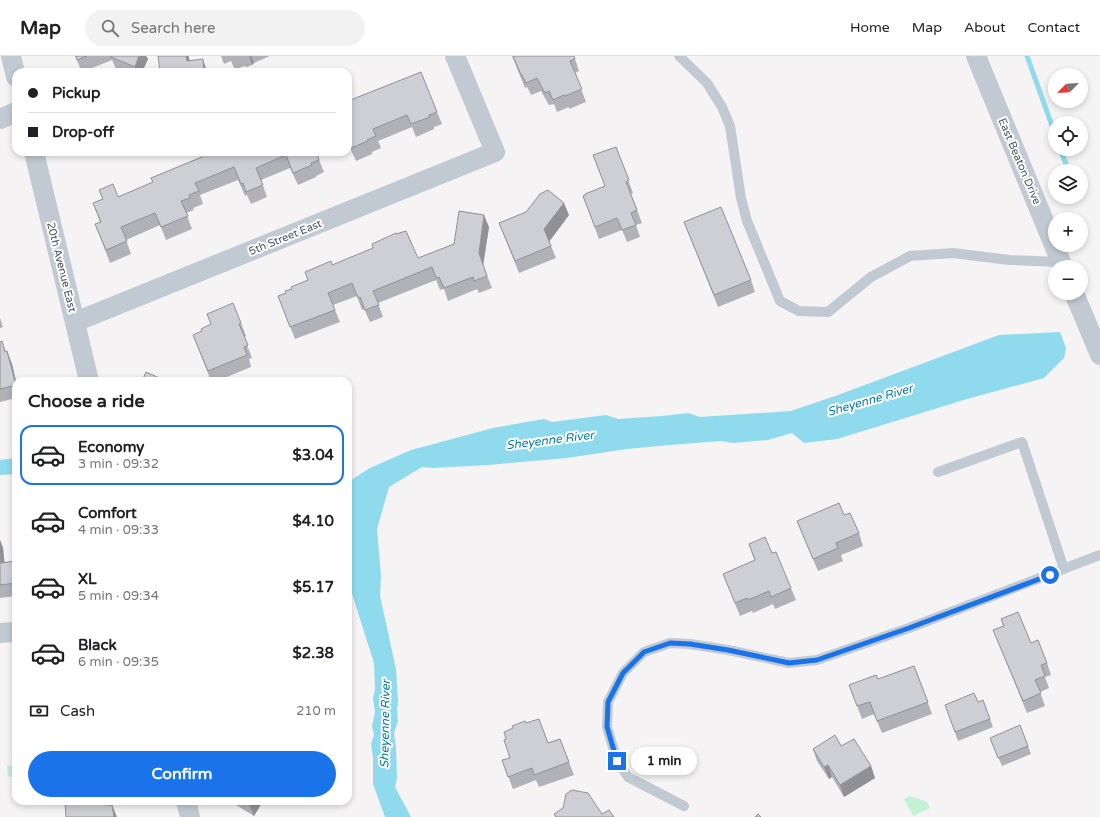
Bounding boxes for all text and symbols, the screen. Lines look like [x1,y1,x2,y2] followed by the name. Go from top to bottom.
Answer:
[85,10,365,46] search box
[20,17,61,39] text: Map
[99,17,121,39] icon: search
[131,19,215,37] text: Search here
[850,19,890,36] text: Home
[912,19,942,36] text: Map
[964,19,1006,36] text: About
[1028,19,1080,36] text: Contact
[1048,68,1088,108] north arrow
[1048,68,1088,300] map controls
[52,84,100,102] text: Pickup
[995,116,1044,206] street label: East Beaton Drive
[1048,116,1088,156] button: locate
[52,123,114,141] text: Drop-off
[1048,164,1088,204] button: layers
[1048,212,1088,252] button: +
[247,217,324,258] street label: 5th Street East
[44,221,79,314] street label: 20th Avenue East
[1048,260,1088,300] button: −
[826,381,916,419] water label: Sheyenne River
[28,390,145,412] text: Choose a ride
[505,428,596,452] water label: Sheyenne River
[30,437,66,473] icon: car
[78,438,144,456] text: Economy
[293,446,334,464] text: $3.04
[78,456,159,472] text: 3 min · 09:32
[30,503,66,539] icon: car
[78,504,137,522] text: Comfort
[293,512,334,530] text: $4.10
[78,522,159,538] text: 4 min · 09:33
[1041,566,1059,584] route start
[30,569,66,605] icon: car
[78,570,97,588] text: XL
[293,578,334,596] text: $5.17
[78,588,159,604] text: 5 min · 09:34
[30,635,66,671] icon: car
[78,636,117,654] text: Black
[293,644,334,662] text: $2.38
[78,654,159,670] text: 6 min · 09:35
[377,678,393,768] water label: Sheyenne River
[28,700,50,722] icon: cash
[60,702,95,720] text: Cash
[296,703,336,719] text: 210 m
[631,747,697,775] callout: 1 min
[28,751,336,797] button: Confirm
[608,752,626,770] route end
[647,753,681,769] text: 1 min

